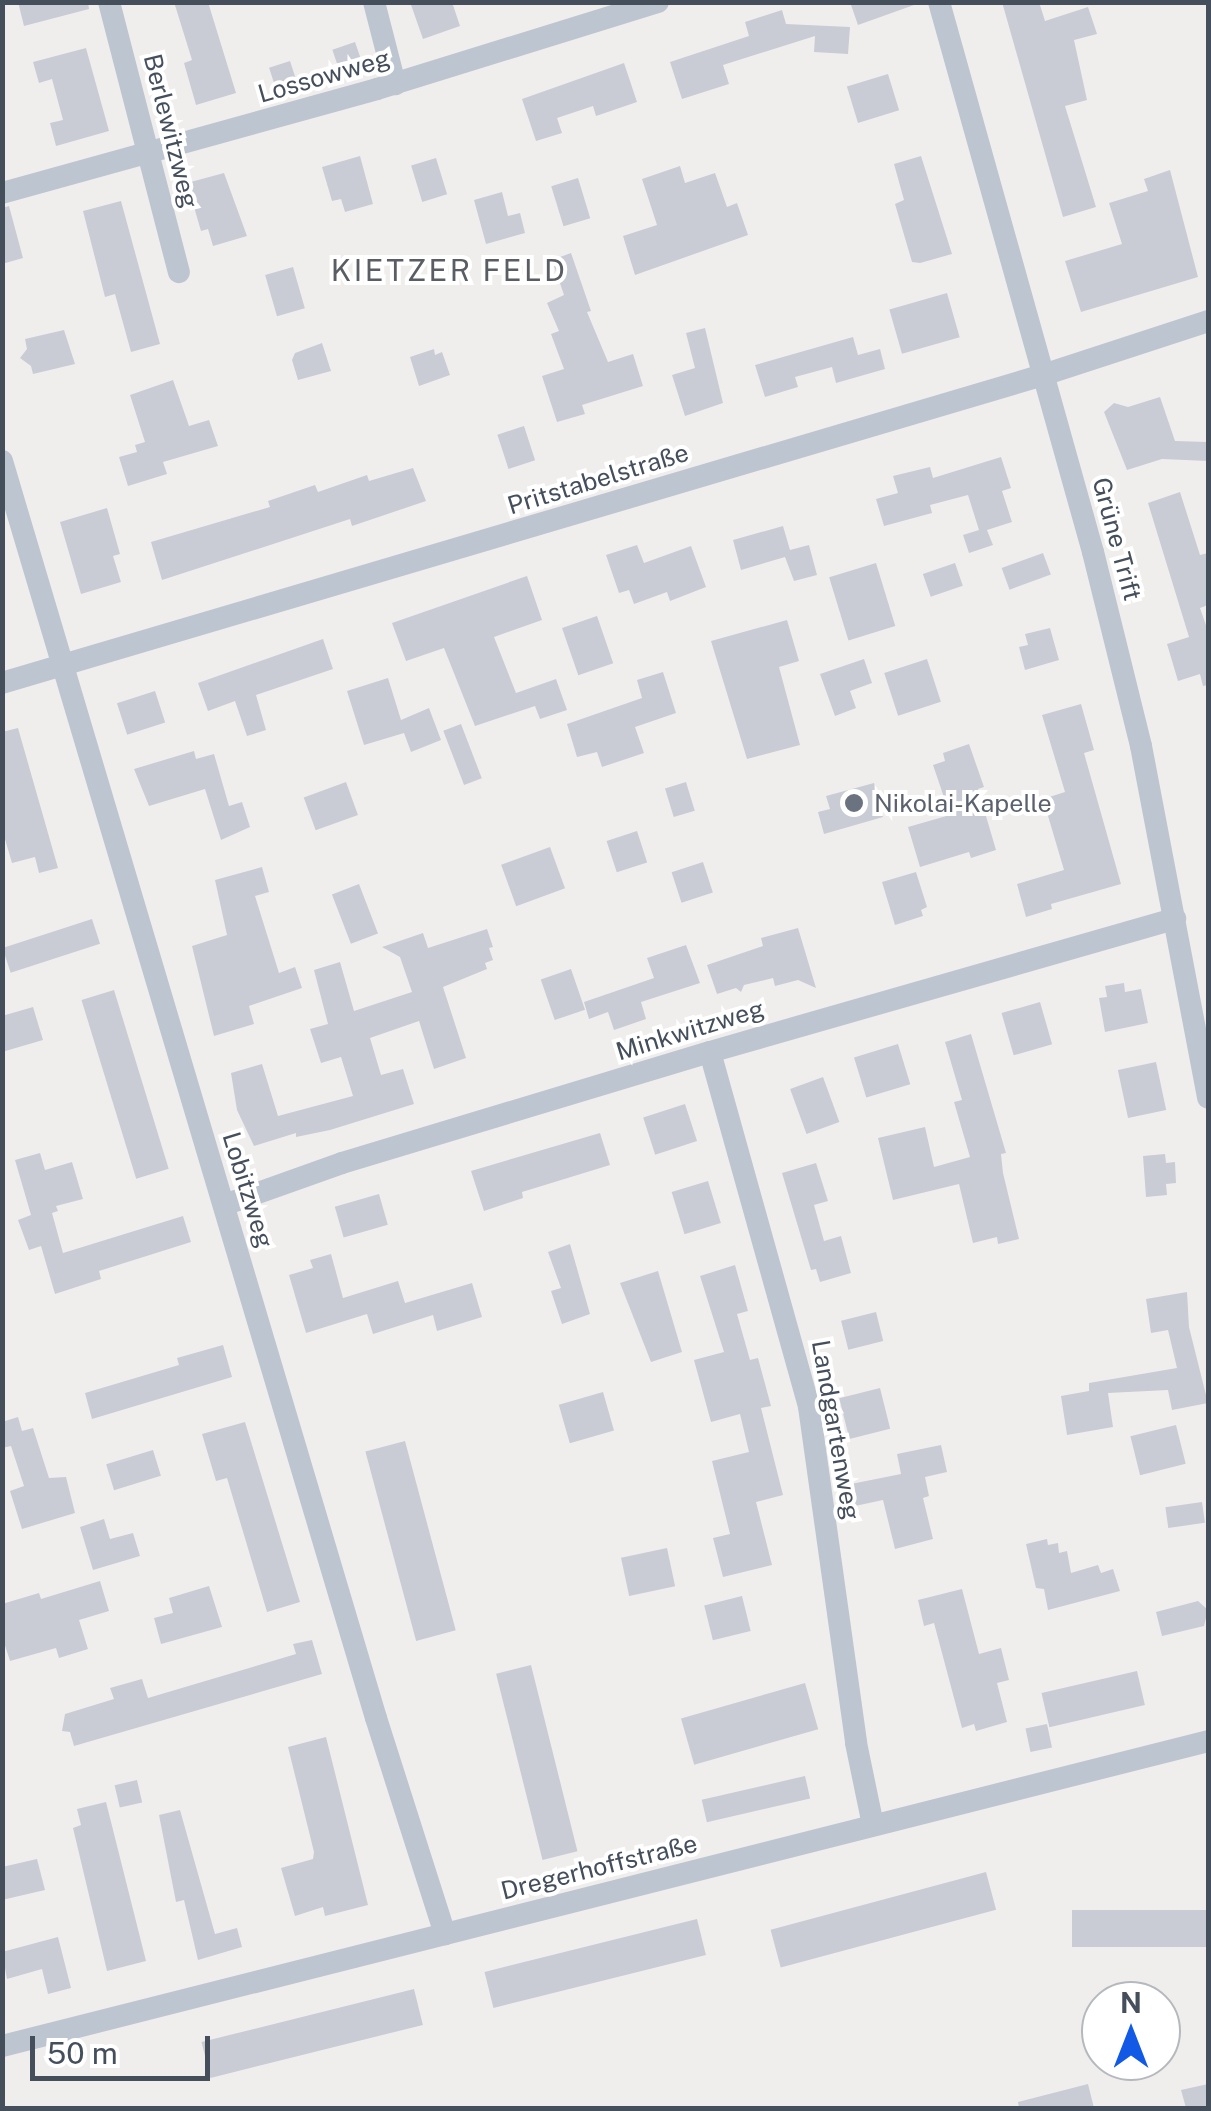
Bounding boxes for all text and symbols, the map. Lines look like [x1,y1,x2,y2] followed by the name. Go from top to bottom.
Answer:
[255,43,393,109] street label: Lossowweg
[137,51,205,211] street label: Berlewitzweg
[331,252,567,288] district label: KIETZER FELD
[504,437,692,521] street label: Pritstabelstraße
[1086,474,1148,604] street label: Grüne Trift
[874,788,1052,818] place label: Nikolai-Kapelle
[843,792,865,814] marker: Nikolai-Kapelle
[612,993,768,1067] street label: Minkwitzweg
[216,1128,280,1252] street label: Lobitzweg
[805,1338,867,1522] street label: Landgartenweg
[498,1828,700,1906] street label: Dregerhoffstraße
[1081,1981,1181,2081] north arrow
[1120,1986,1142,2019] text: N
[35,2016,215,2078] scale bar
[47,2035,118,2071] text: 50 m

